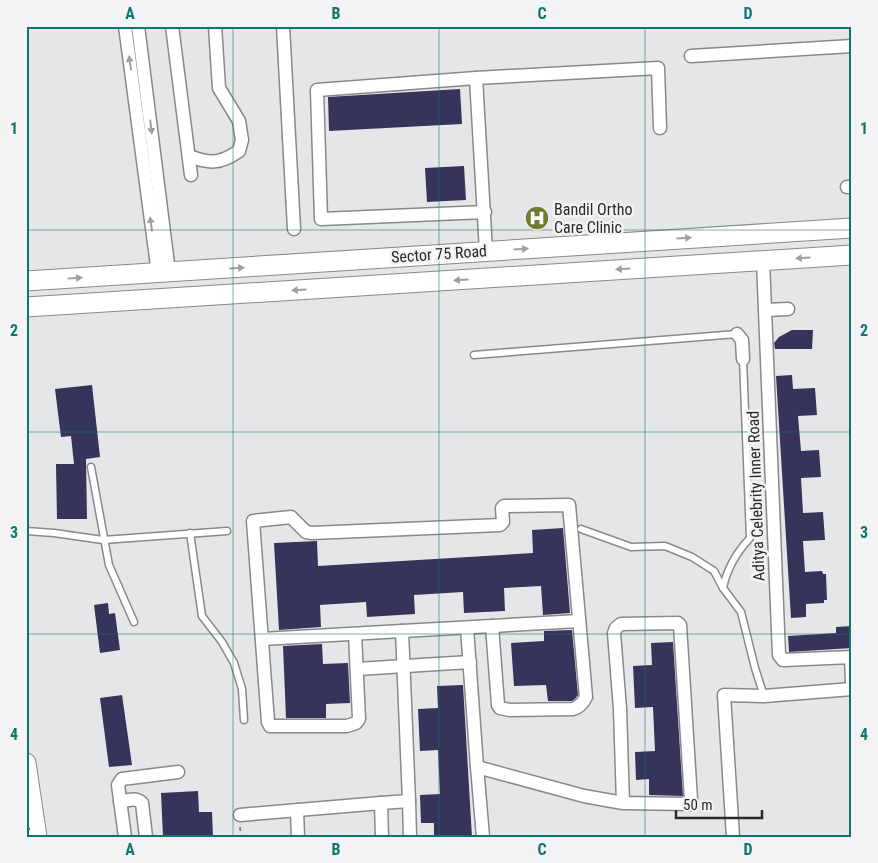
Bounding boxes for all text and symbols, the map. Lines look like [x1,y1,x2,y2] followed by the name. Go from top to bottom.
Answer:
[125,4,135,23] text: A
[332,4,341,23] text: B
[537,4,547,23] text: C
[743,4,753,23] text: D
[125,55,133,71] one-way arrow
[10,119,18,138] text: 1
[147,119,155,135] one-way arrow
[860,119,868,138] text: 1
[554,200,632,237] place label: Bandil Ortho Care Clinic
[524,205,550,231] hospital icon: Bandil Ortho Care Clinic
[147,216,155,232] one-way arrow
[676,234,692,242] one-way arrow
[390,241,488,267] street label: Sector 75 Road
[514,245,530,253] one-way arrow
[795,254,811,262] one-way arrow
[229,263,245,271] one-way arrow
[615,266,631,274] one-way arrow
[67,274,83,282] one-way arrow
[453,276,469,284] one-way arrow
[291,286,307,294] one-way arrow
[10,321,18,340] text: 2
[860,321,868,340] text: 2
[744,411,768,581] street label: Aditya Celebrity Inner Road
[10,523,18,542] text: 3
[860,523,868,542] text: 3
[10,725,18,744] text: 4
[860,725,868,744] text: 4
[676,788,762,820] scale bar
[683,796,713,814] text: 50 m
[125,840,135,859] text: A
[332,840,341,859] text: B
[537,840,547,859] text: C
[743,840,753,859] text: D

